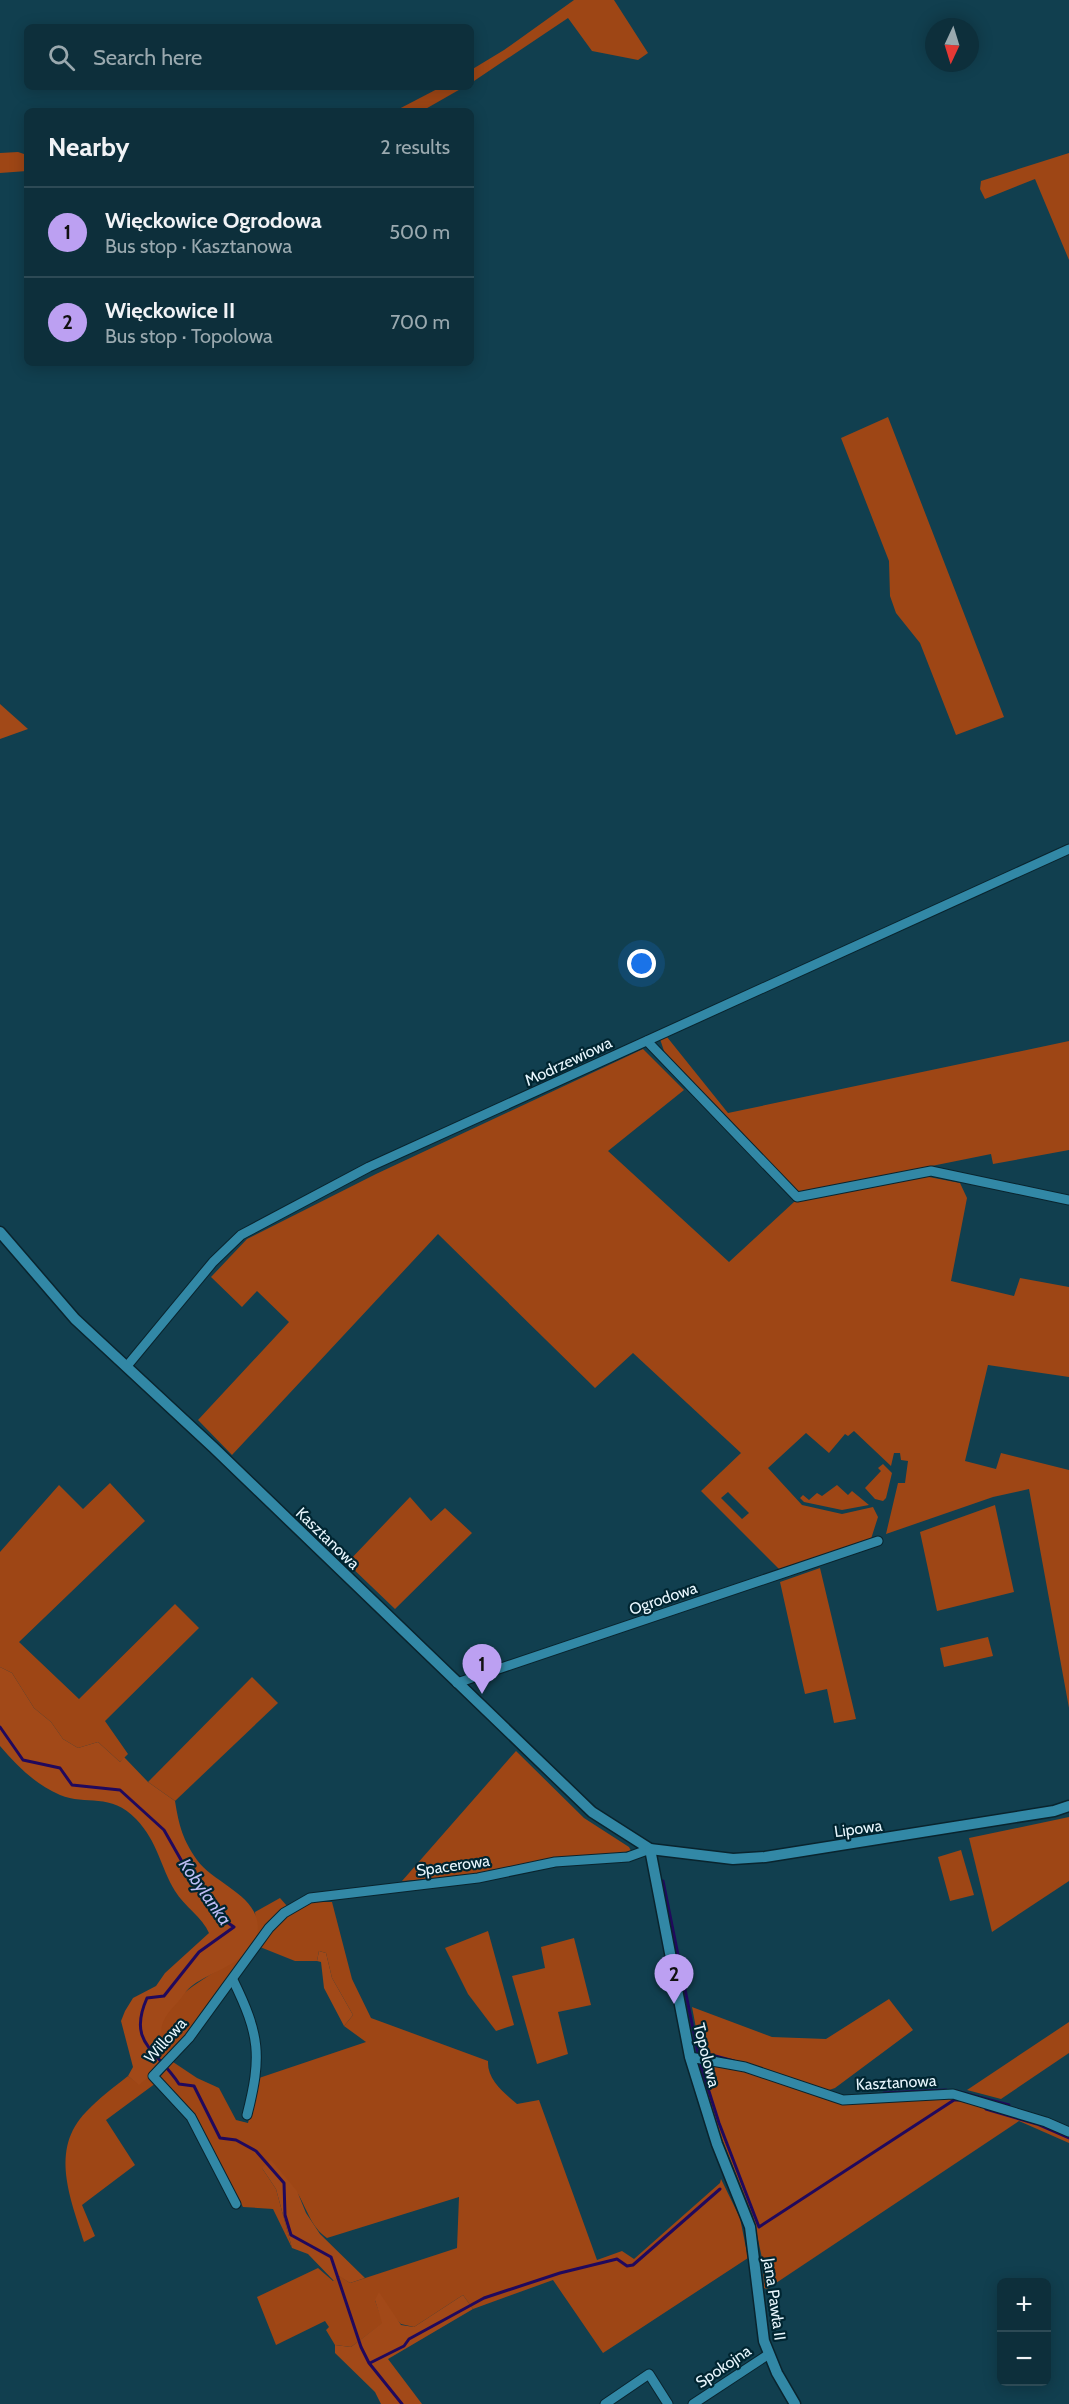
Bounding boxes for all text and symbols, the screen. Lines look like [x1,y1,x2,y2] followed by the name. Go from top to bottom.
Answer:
[925,18,979,72] north arrow
[24,24,474,90] search box
[45,41,78,74] icon: search
[93,44,202,71] text: Search here
[48,131,129,163] text: Nearby
[380,135,450,159] text: 2 results
[105,207,322,234] text: Więckowice Ogrodowa
[64,220,71,244] text: 1
[389,220,450,244] text: 500 m
[105,234,292,258] text: Bus stop · Kasztanowa
[105,297,235,324] text: Więckowice II
[62,310,73,334] text: 2
[390,310,450,334] text: 700 m
[105,324,273,348] text: Bus stop · Topolowa
[627,949,656,978] your location
[522,1033,615,1090] street label: Modrzewiowa
[292,1503,364,1573] street label: Kasztanowa
[627,1578,700,1619] street label: Ogrodowa
[462,1644,502,1694] pin: 1
[833,1816,884,1841] street label: Lipowa
[415,1851,491,1880] street label: Spacerowa
[174,1854,236,1930] water label: Kobylanka
[654,1954,694,2004] pin: 2
[140,2014,191,2067] street label: Willowa
[689,2021,724,2089] street label: Topolowa
[855,2071,937,2094] street label: Kasztanowa
[759,2256,790,2342] street label: Jana Pawła II
[997,2278,1051,2386] map controls
[997,2278,1051,2332] button: +
[997,2332,1051,2386] button: −
[692,2341,755,2392] street label: Spokojna

